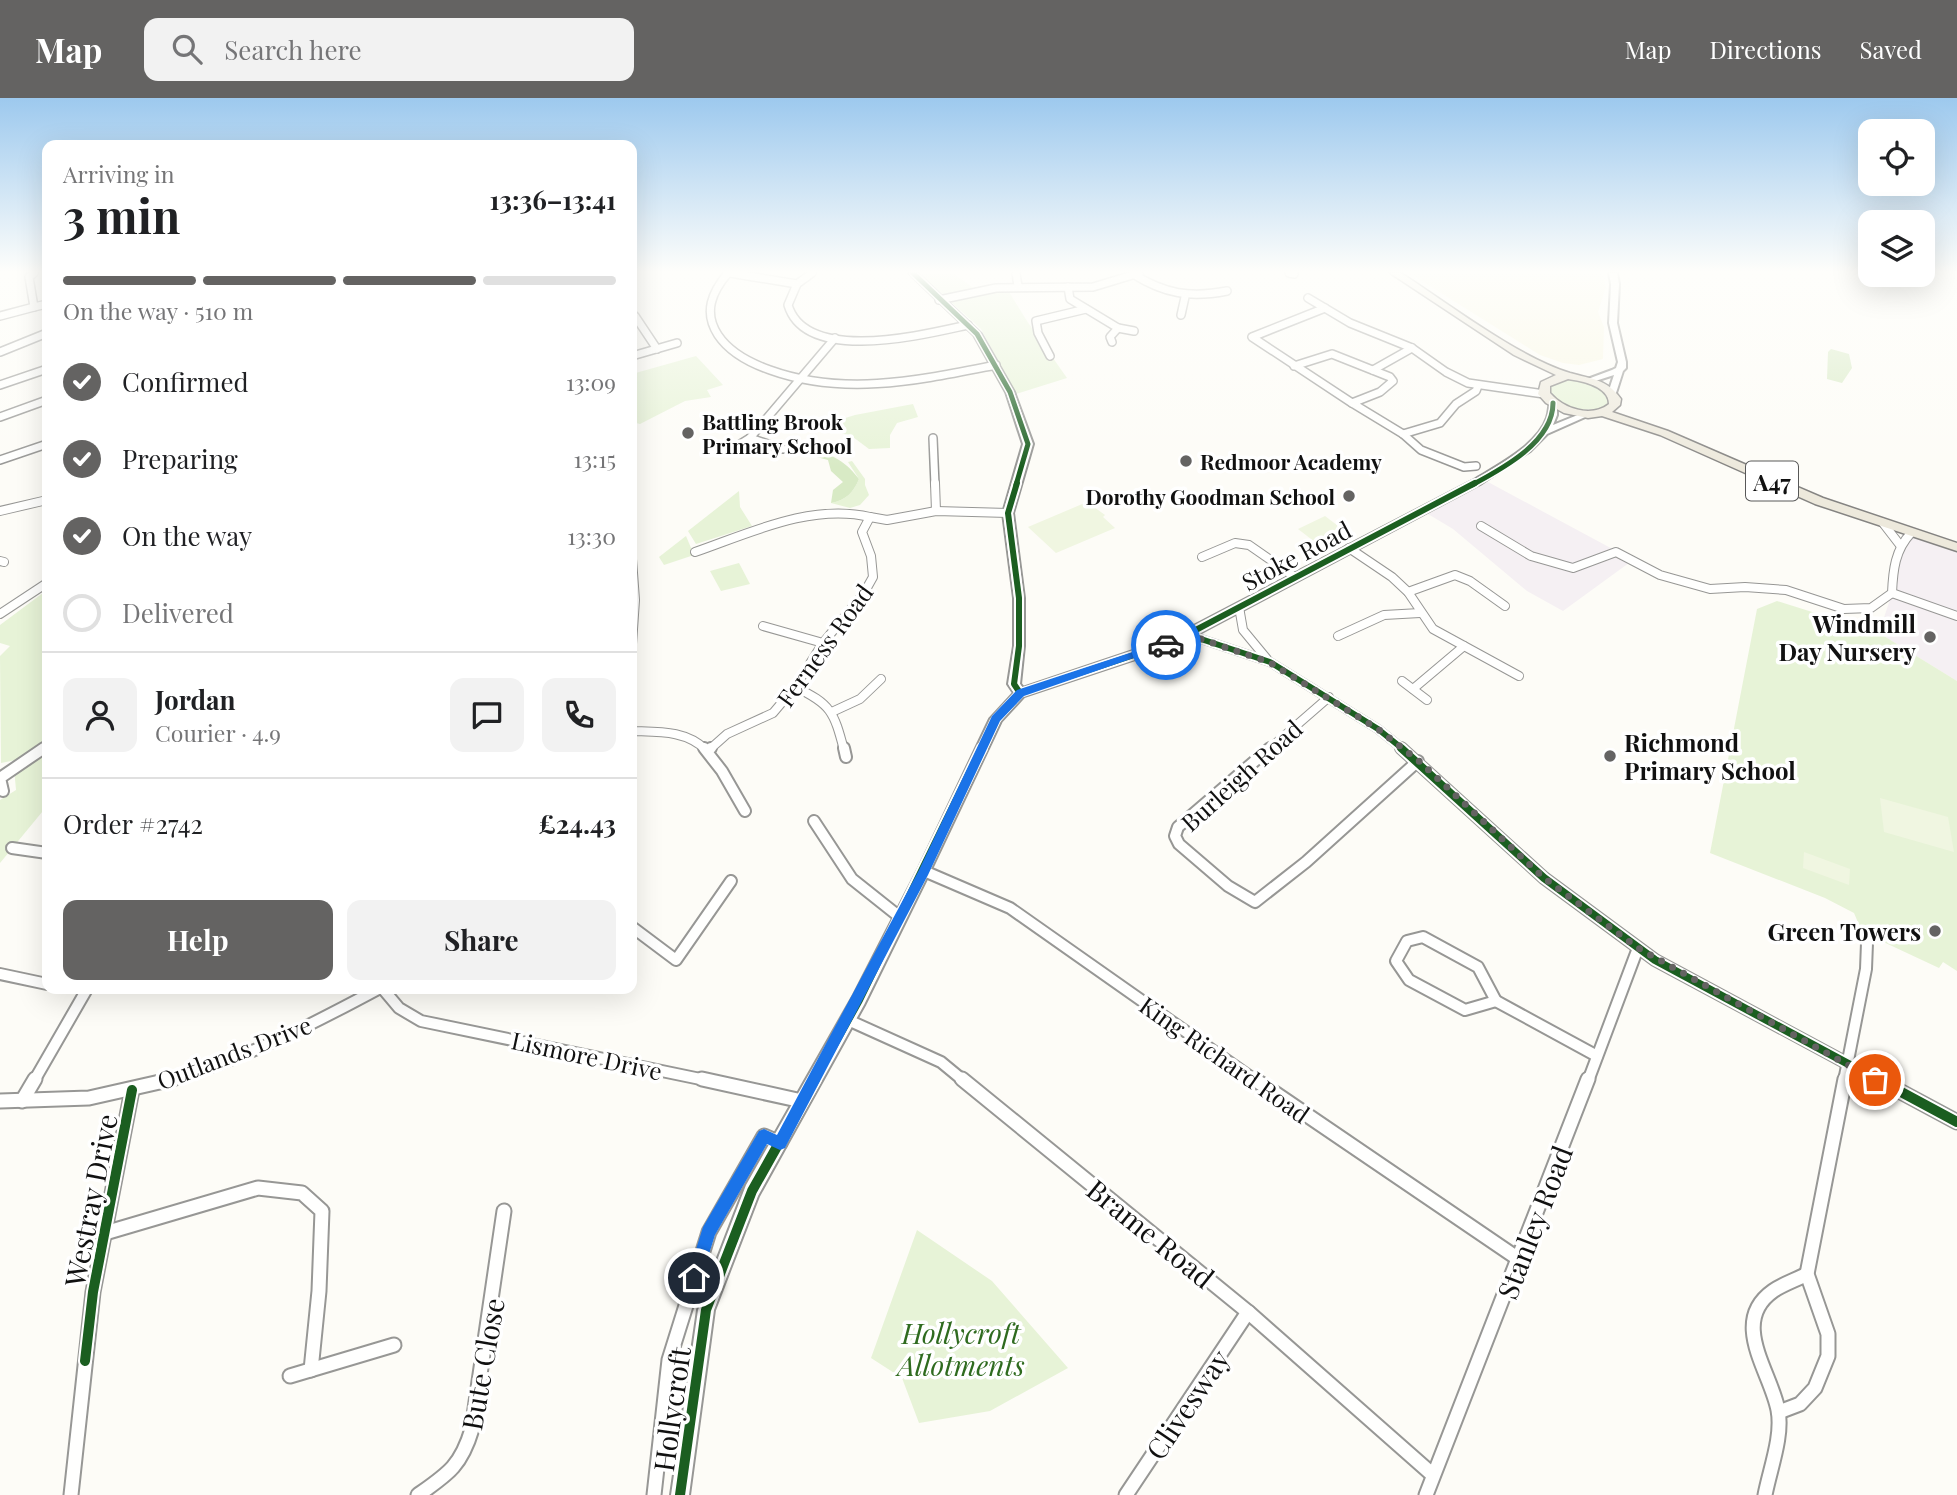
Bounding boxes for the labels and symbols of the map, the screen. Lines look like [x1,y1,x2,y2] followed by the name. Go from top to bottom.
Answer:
[702,407,853,459] place label: Battling Brook Primary School
[680,425,696,441] marker: Battling Brook Primary School
[1200,447,1382,475] place label: Redmoor Academy
[1178,453,1194,469] marker: Redmoor Academy
[1746,462,1798,500] road number: A47
[1085,482,1335,510] place label: Dorothy Goodman School
[1341,488,1357,504] marker: Dorothy Goodman School
[1236,513,1356,597] street label: Stoke Road
[769,577,879,713] street label: Ferness Road
[1779,607,1917,667] place label: Windmill Day Nursery
[1131,610,1201,680] courier
[1922,629,1938,645] marker: Windmill Day Nursery
[1174,712,1308,838] street label: Burleigh Road
[1624,726,1796,786] place label: Richmond Primary School
[1602,748,1618,764] marker: Richmond Primary School
[1768,915,1921,947] place label: Green Towers
[1927,923,1943,939] marker: Green Towers
[1134,988,1316,1130] street label: King Richard Road
[152,1008,316,1096] street label: Outlands Drive
[509,1023,665,1087] street label: Lismore Drive
[1845,1050,1905,1110] pin
[55,1111,125,1290] street label: Westray Drive
[1488,1140,1580,1304] street label: Stanley Road
[1080,1170,1222,1296] street label: Brame Road
[664,1248,724,1308] pin
[452,1295,512,1433] street label: Bute Close
[894,1314,1025,1383] park label: Hollycroft Allotments
[1137,1342,1237,1466] street label: Clivesway
[644,1343,698,1474] street label: Hollycroft

